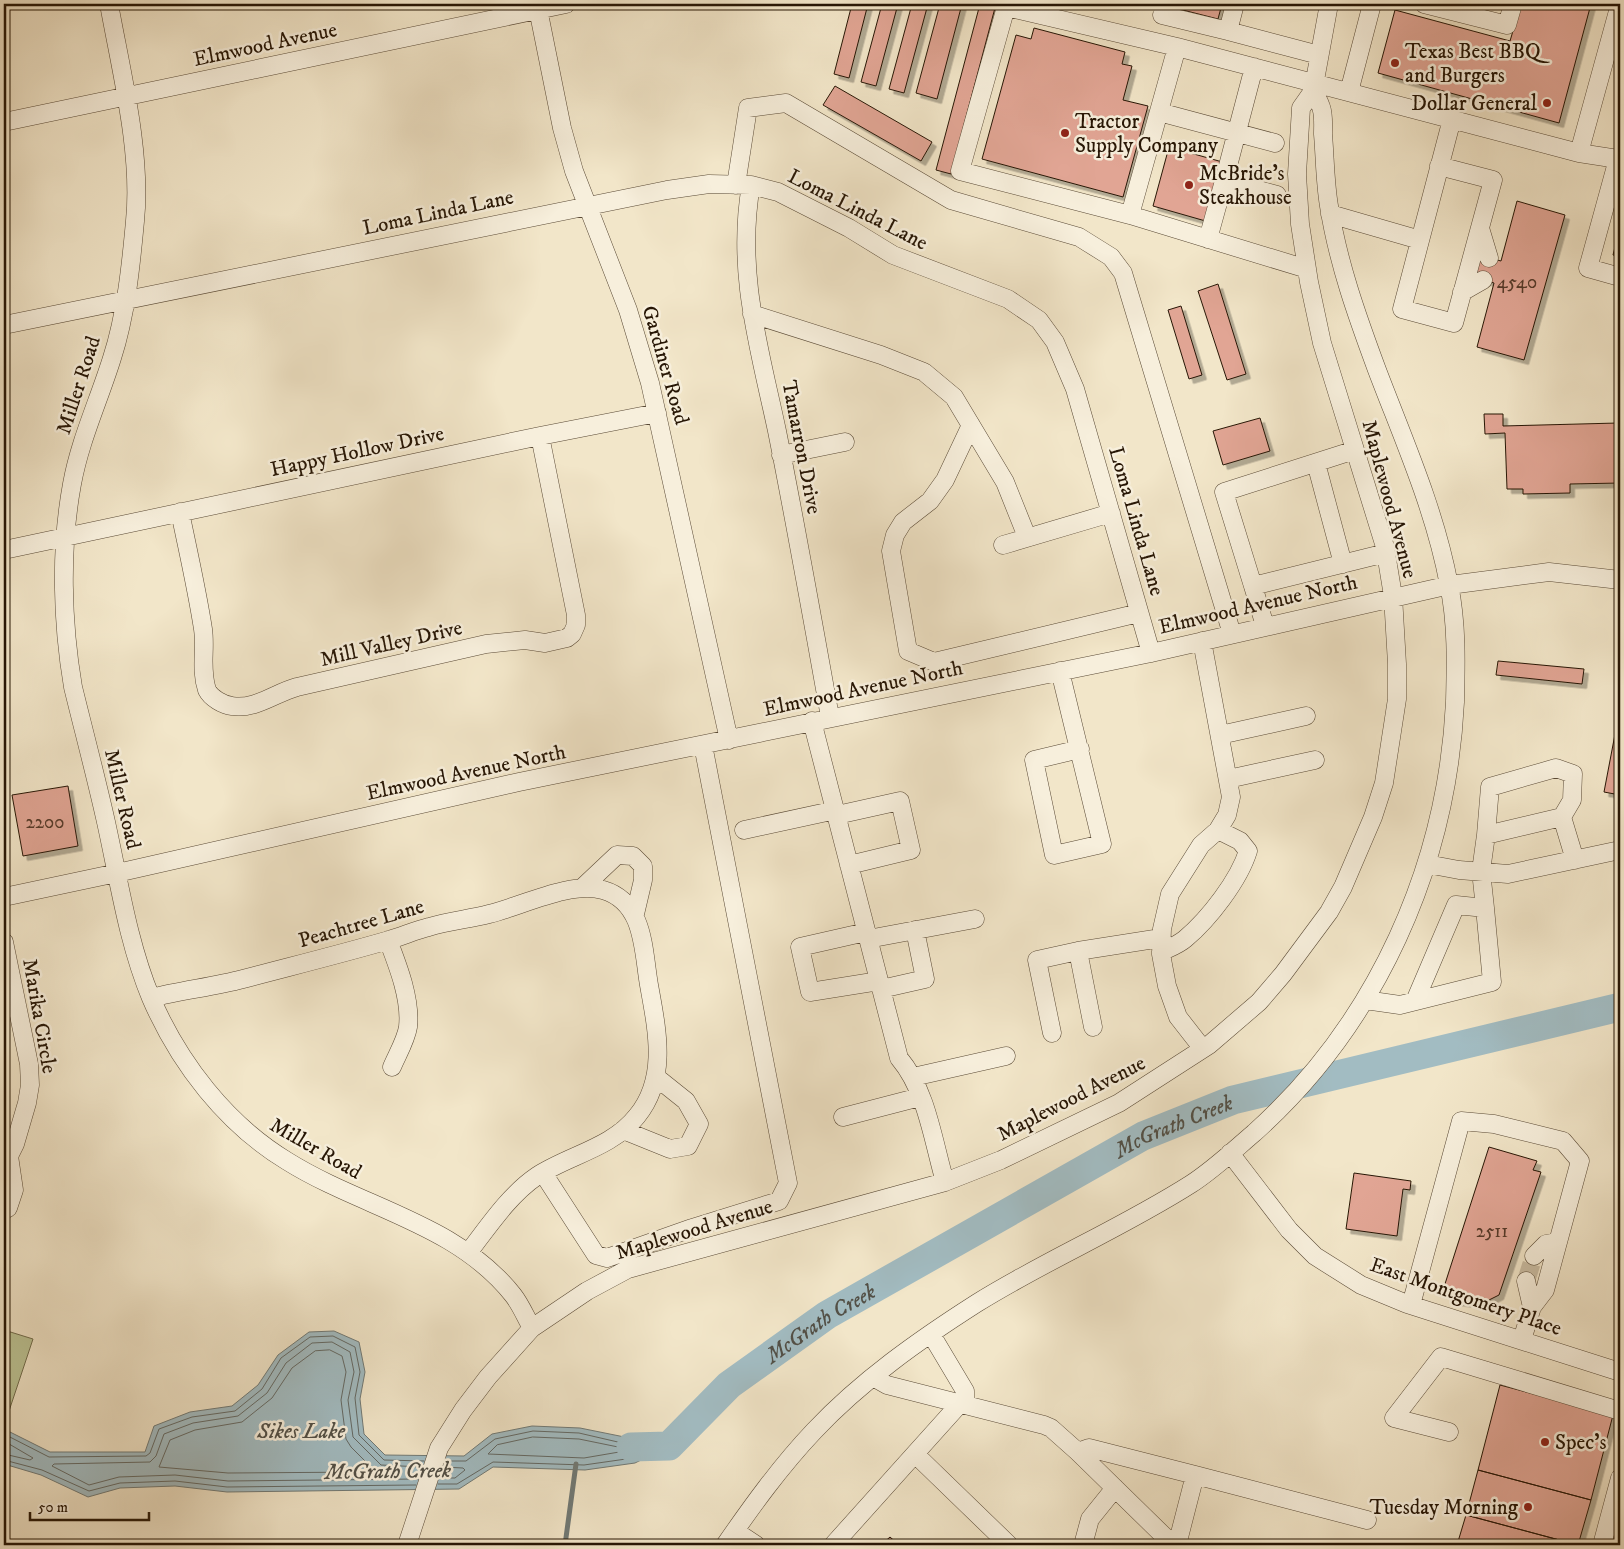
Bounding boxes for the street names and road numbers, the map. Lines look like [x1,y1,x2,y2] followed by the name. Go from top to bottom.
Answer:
[191,17,340,73] street label: Elmwood Avenue
[783,163,932,256] street label: Loma Linda Lane
[360,184,516,242] street label: Loma Linda Lane
[636,303,695,428] street label: Gardiner Road
[51,332,107,438] street label: Miller Road
[775,378,827,517] street label: Tamarron Drive
[1355,417,1423,582] street label: Maplewood Avenue
[268,421,447,483] street label: Happy Hollow Drive
[1102,444,1170,599] street label: Loma Linda Lane
[1156,569,1360,640] street label: Elmwood Avenue North
[318,615,465,673] street label: Mill Valley Drive
[761,655,965,723] street label: Elmwood Avenue North
[364,739,568,807] street label: Elmwood Avenue North
[98,747,146,852] street label: Miller Road
[295,894,427,954] street label: Peachtree Lane
[16,957,62,1076] street label: Marika Circle
[993,1050,1150,1147] street label: Maplewood Avenue
[265,1112,366,1186] street label: Miller Road
[613,1194,776,1266] street label: Maplewood Avenue
[1366,1252,1565,1342] street label: East Montgomery Place

